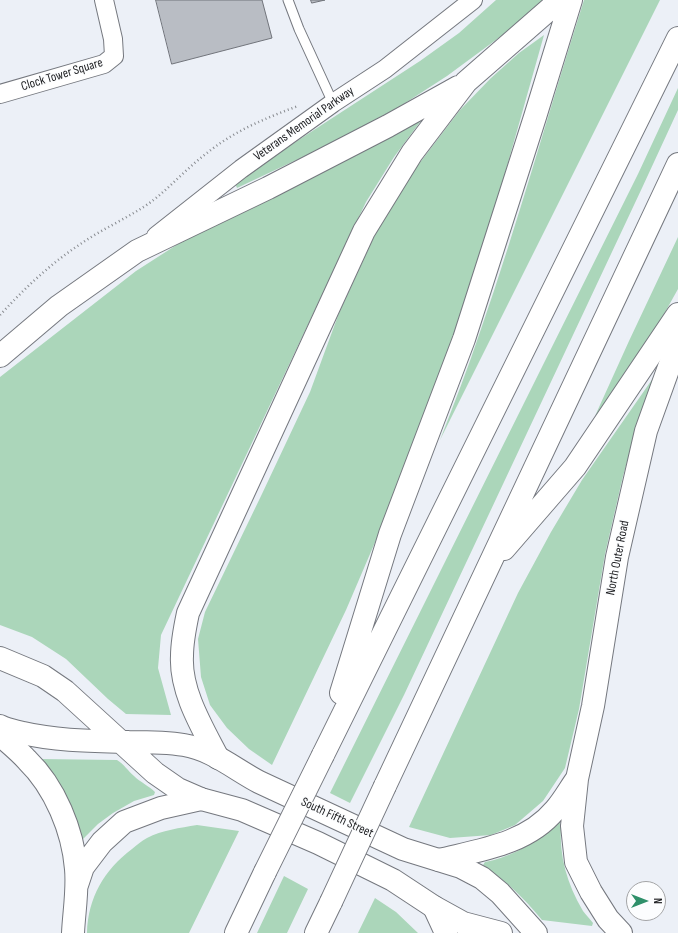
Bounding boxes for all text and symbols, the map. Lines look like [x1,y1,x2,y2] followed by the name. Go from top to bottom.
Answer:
[19,55,105,95] street label: Clock Tower Square
[251,83,357,165] street label: Veterans Memorial Parkway
[603,519,633,597] street label: North Outer Road
[298,794,376,842] street label: South Fifth Street
[626,881,666,921] north arrow
[651,898,664,904] text: N

